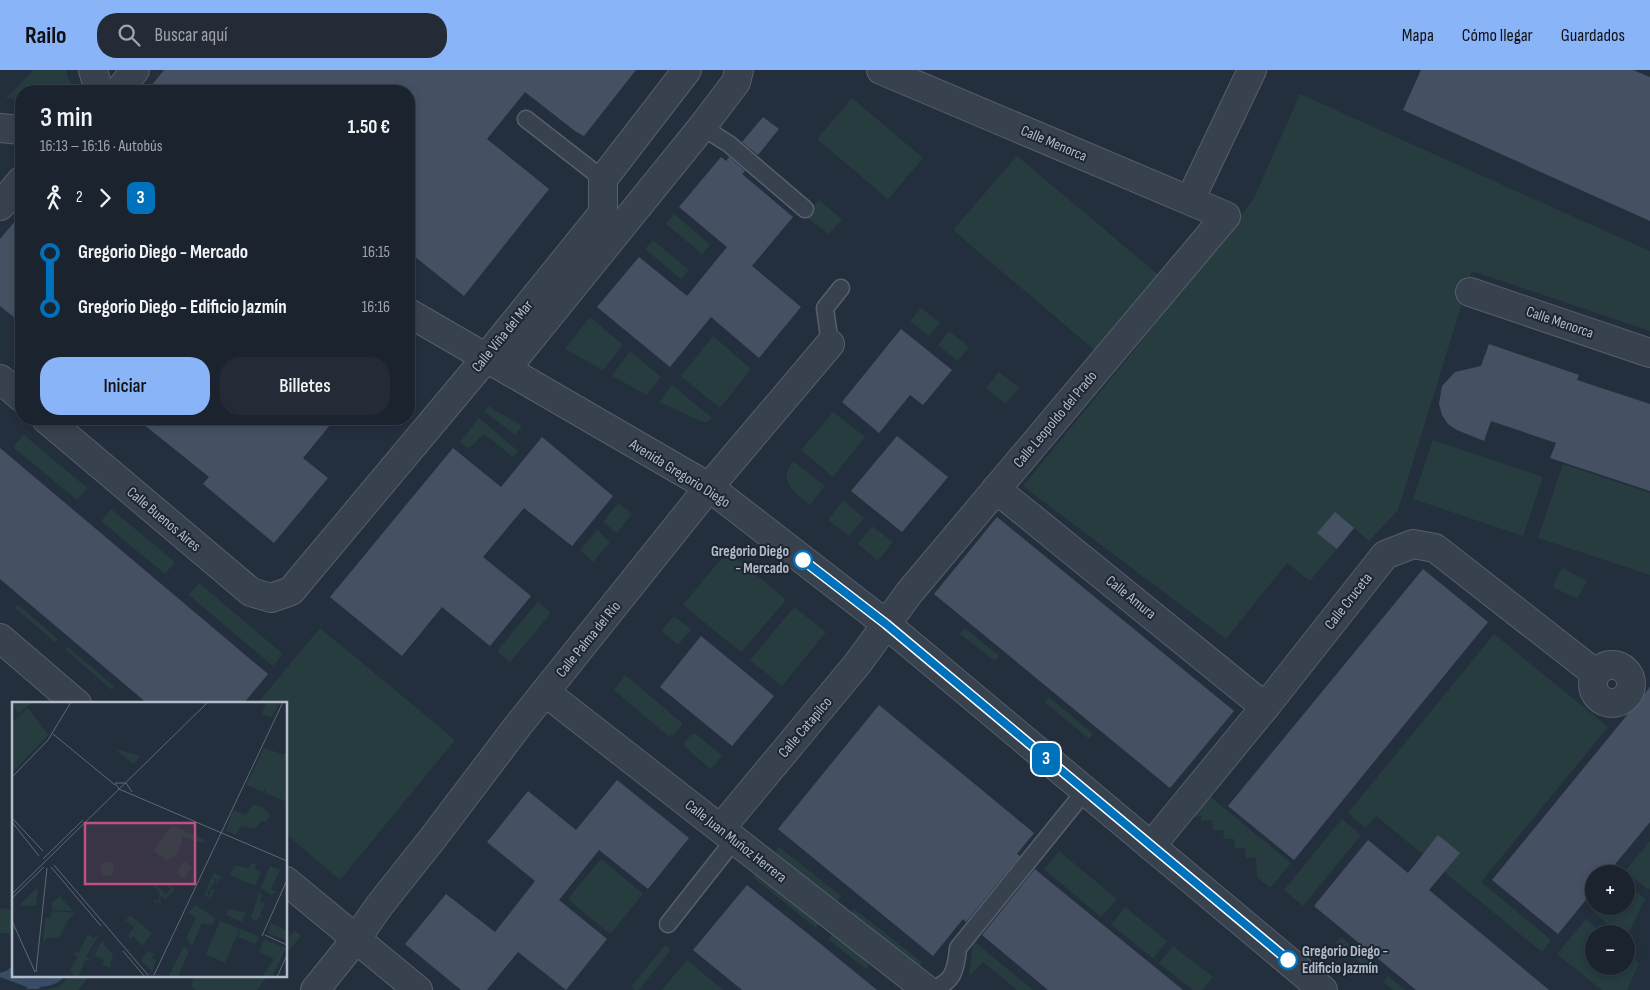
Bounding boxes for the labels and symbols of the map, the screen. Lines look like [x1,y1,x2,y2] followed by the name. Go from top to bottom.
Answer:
[1018,121,1090,166] street label: Calle Menorca
[468,296,538,376] street label: Calle Viña del Mar
[1524,302,1596,343] street label: Calle Menorca
[1009,367,1101,472] street label: Calle Leopoldo del Prado
[625,434,734,512] street label: Avenida Gregorio Diego
[123,483,205,556] street label: Calle Buenos Aires
[711,542,789,578] place label: Gregorio Diego - Mercado
[793,550,813,570] marker: Gregorio Diego - Mercado
[1320,569,1377,633] street label: Calle Cruceta
[1102,571,1160,624] street label: Calle Amura
[552,597,625,681] street label: Calle Palma del Río
[774,693,836,762] street label: Calle Catapilco
[12,702,288,978] inset map
[1030,743,1062,775] line badge: 3
[681,796,791,887] street label: Calle Juan Muñoz Herrera
[1302,942,1388,978] place label: Gregorio Diego - Edificio Jazmín
[1278,950,1298,970] marker: Gregorio Diego - Edificio Jazmín

